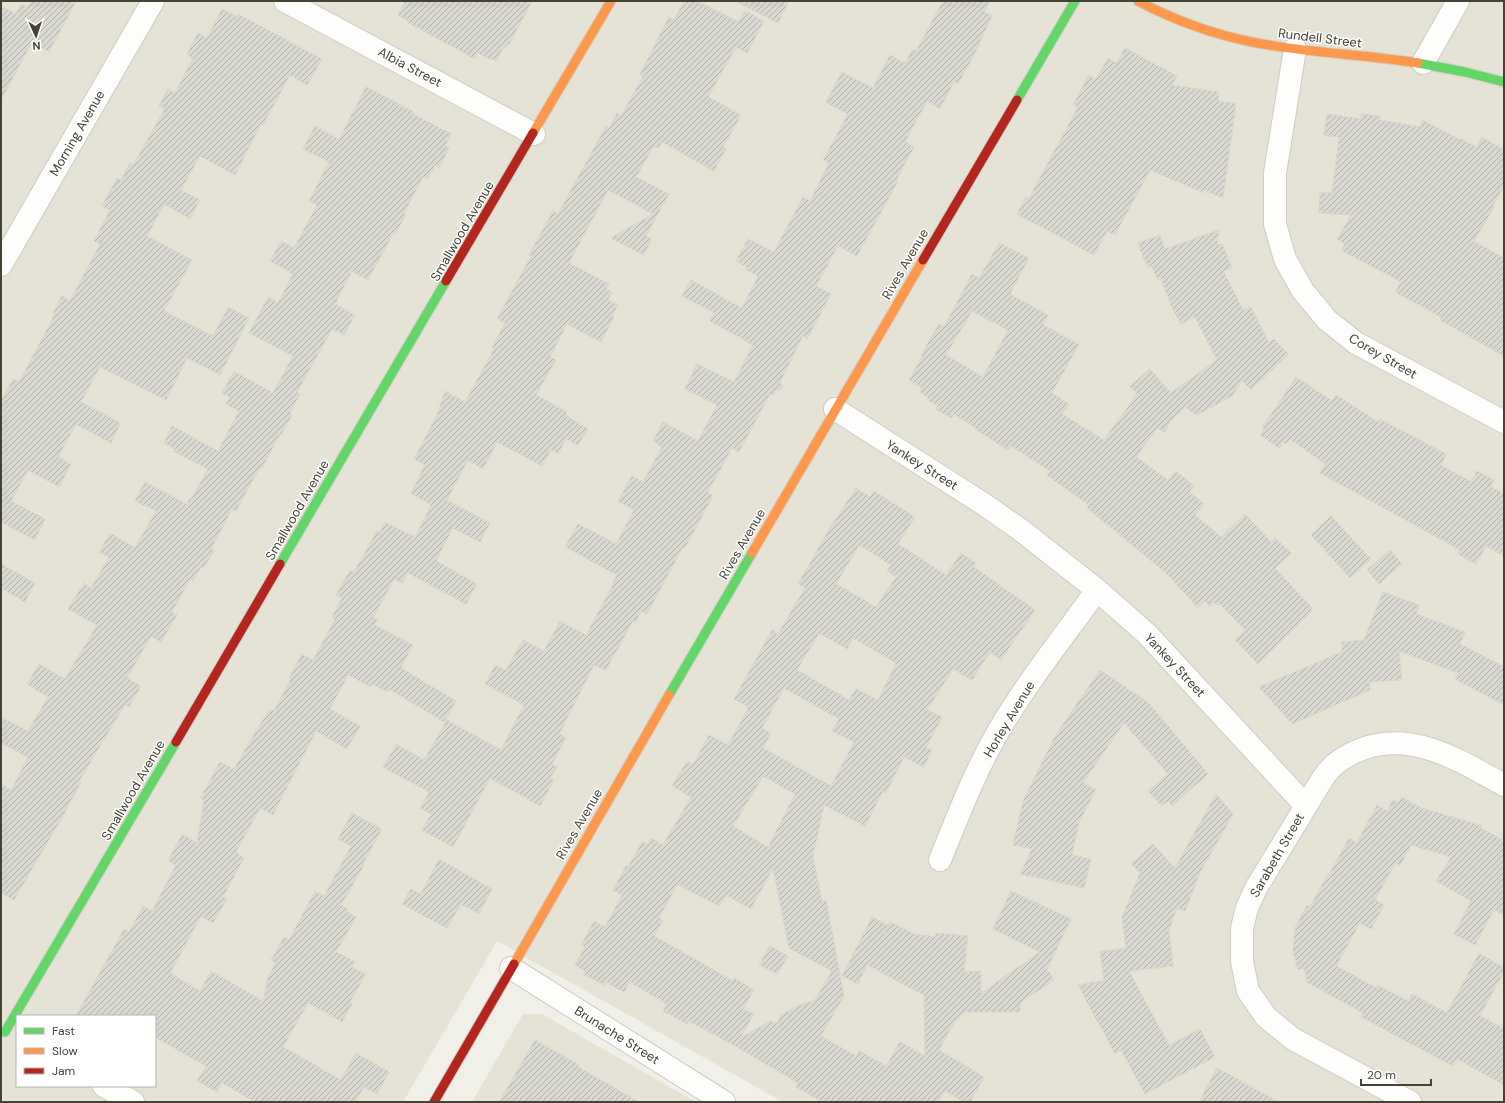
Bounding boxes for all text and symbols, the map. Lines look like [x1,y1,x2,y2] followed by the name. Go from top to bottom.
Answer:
[16,16,56,56] north arrow
[1277,24,1363,52] street label: Rundell Street
[32,39,41,53] text: N
[375,43,445,91] street label: Albia Street
[46,87,108,179] street label: Morning Avenue
[426,178,498,284] street label: Smallwood Avenue
[878,226,932,302] street label: Rives Avenue
[1346,330,1420,382] street label: Corey Street
[883,436,961,494] street label: Yankey Street
[261,457,333,563] street label: Smallwood Avenue
[715,506,769,582] street label: Rives Avenue
[1141,629,1209,701] street label: Yankey Street
[979,678,1039,760] street label: Horley Avenue
[97,737,169,843] street label: Smallwood Avenue
[552,786,606,862] street label: Rives Avenue
[1246,810,1308,900] street label: Sarabeth Street
[571,1002,663,1068] street label: Brunache Street
[16,1015,156,1087] legend
[52,1023,75,1039] text: Fast
[52,1043,78,1059] text: Slow
[1361,1061,1431,1087] scale bar
[52,1063,75,1079] text: Jam
[1367,1067,1396,1083] text: 20 m

